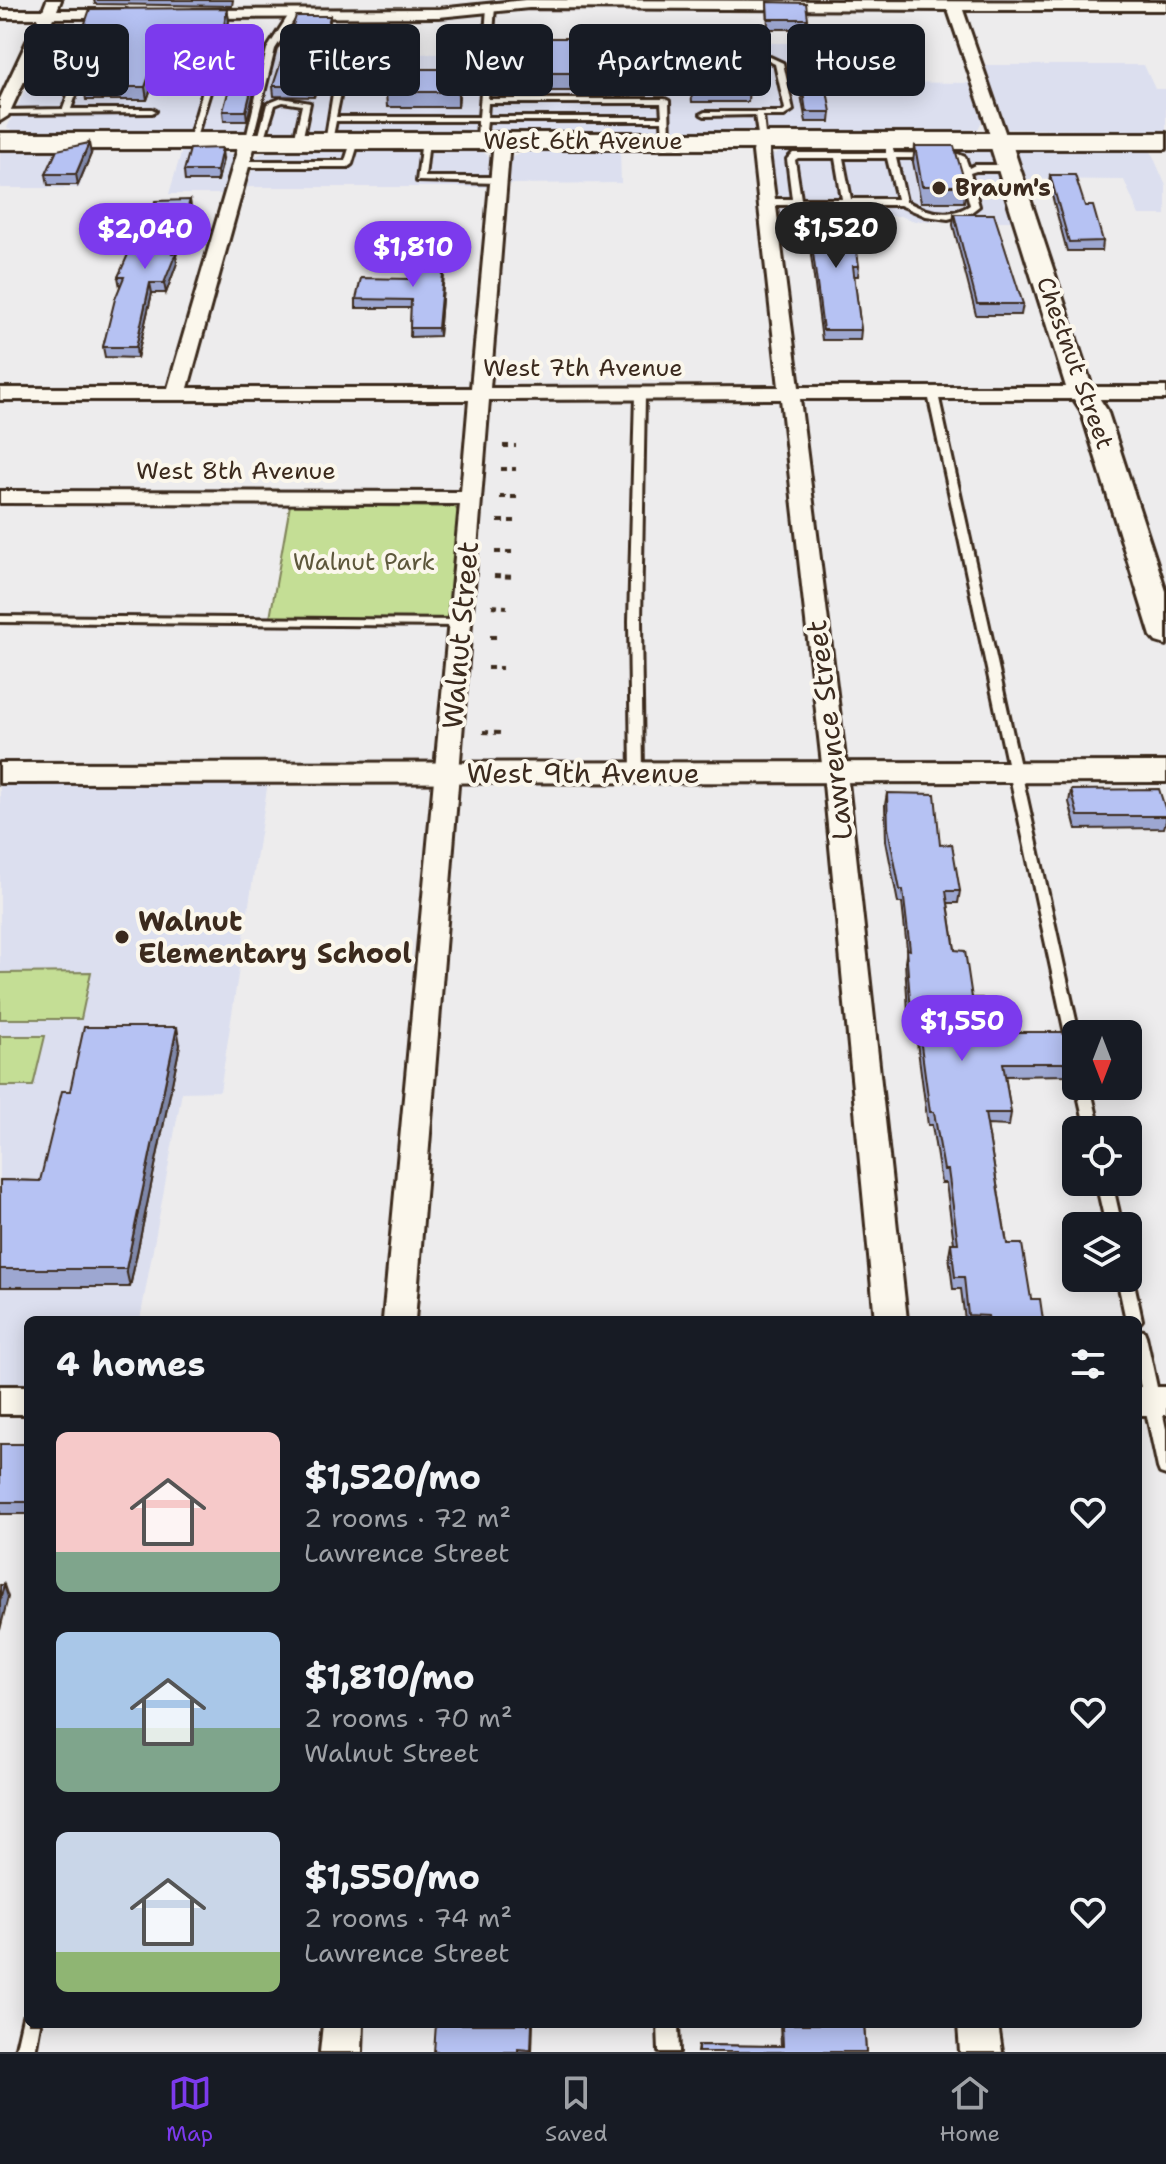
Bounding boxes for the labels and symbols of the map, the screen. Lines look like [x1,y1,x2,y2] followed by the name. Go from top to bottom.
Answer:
[483,125,683,157] street label: West 6th Avenue
[955,172,1051,204] place label: Braum's
[930,179,948,197] marker: Braum's
[771,202,901,270] pin: $1,520
[80,203,210,271] pin: $2,040
[348,221,478,289] pin: $1,810
[1029,272,1121,454] street label: Chestnut Street
[483,352,683,384] street label: West 7th Avenue
[136,455,336,487] street label: West 8th Avenue
[433,539,487,731] street label: Walnut Street
[293,546,435,578] park label: Walnut Park
[797,618,861,842] street label: Lawrence Street
[466,754,700,792] street label: West 9th Avenue
[138,902,412,972] place label: Walnut Elementary School
[113,928,131,946] marker: Walnut Elementary School
[897,995,1027,1063] pin: $1,550
[1062,1020,1142,1100] north arrow

